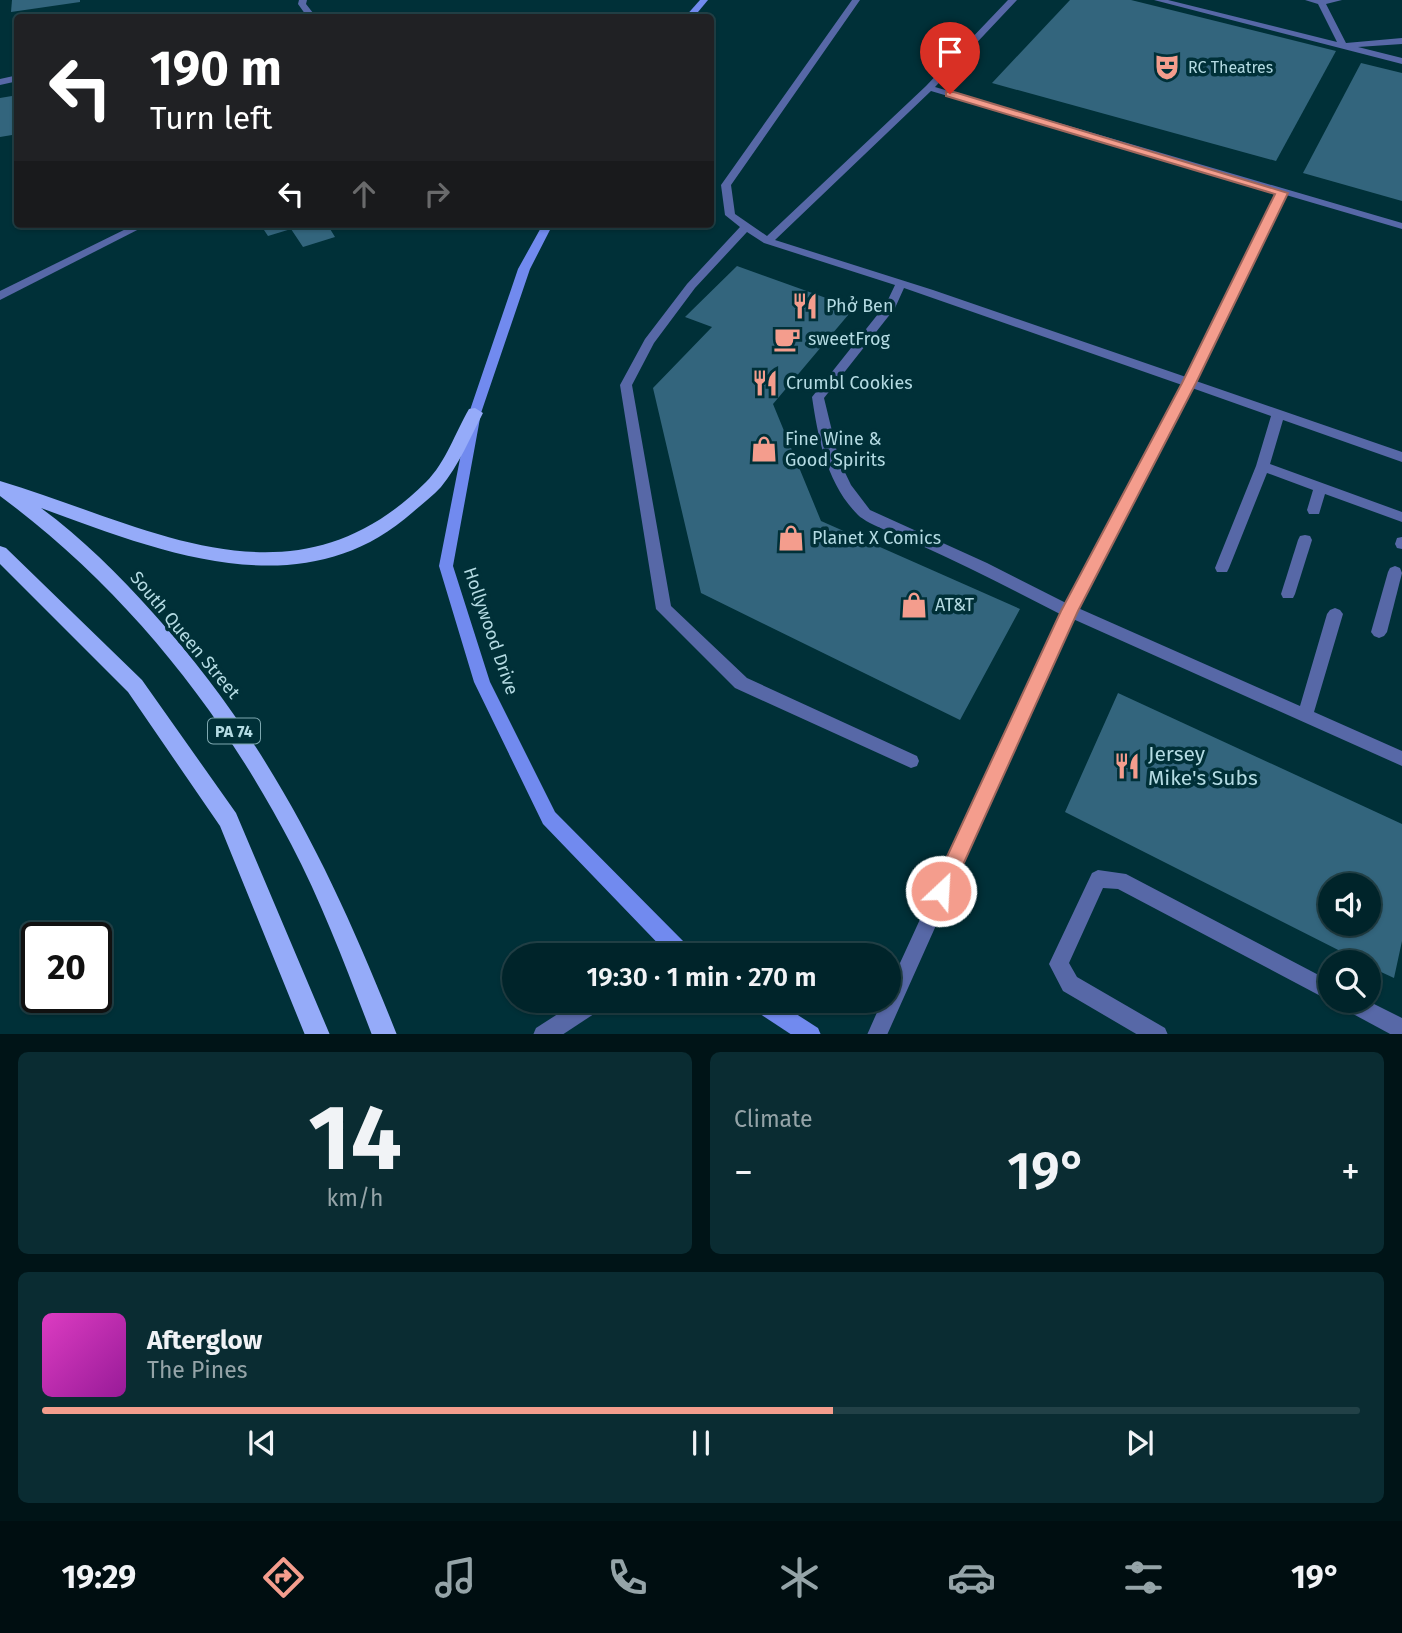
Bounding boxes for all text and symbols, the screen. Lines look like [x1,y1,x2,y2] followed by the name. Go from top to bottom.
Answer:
[920,22,980,94] pin
[931,33,969,71] icon: arrive
[150,39,282,98] text: 190 m
[35,42,126,133] icon: left
[1152,52,1182,82] theatre icon: RC Theatres
[1188,58,1273,77] place label: RC Theatres
[150,99,272,137] text: Turn left
[272,175,310,213] icon: left
[345,175,383,213] icon: ahead
[418,175,456,213] icon: right
[790,291,820,321] restaurant icon: Phở Ben
[826,295,893,317] place label: Phở Ben
[772,324,802,354] cafe icon: sweetFrog
[808,328,890,350] place label: sweetFrog
[750,368,780,398] restaurant icon: Crumbl Cookies
[786,372,913,394] place label: Crumbl Cookies
[785,428,885,471] place label: Fine Wine & Good Spirits
[749,434,779,464] shop icon: Fine Wine & Good Spirits
[776,523,806,553] shop icon: Planet X Comics
[812,527,941,549] place label: Planet X Comics
[459,564,523,698] street label: Hollywood Drive
[125,567,245,703] street label: South Queen Street
[899,590,929,620] shop icon: AT&T
[935,594,975,616] place label: AT&T
[208,718,260,744] road number: PA 74
[1148,741,1258,791] place label: Jersey Mike's Subs
[1112,751,1142,781] restaurant icon: Jersey Mike's Subs
[904,854,978,928] position arrow
[1318,873,1381,1013] map controls
[1318,873,1381,936] button: sound
[21,922,112,1013] speed limit sign: 20
[1318,950,1381,1013] button: search
[587,962,816,993] text: 19:30 · 1 min · 270 m
[308,1084,402,1193] text: 14
[734,1105,813,1133] text: Climate
[1007,1140,1087,1203] text: 19°
[734,1149,753,1195] text: −
[1341,1149,1360,1195] text: +
[327,1184,383,1212] text: km/h
[147,1325,262,1356] text: Afterglow
[147,1356,248,1384] text: The Pines
[243,1424,281,1462] icon: previous
[682,1424,720,1462] icon: pause
[1121,1424,1159,1462] icon: next
[259,1553,308,1602] icon: directions
[431,1553,480,1602] icon: music
[603,1553,652,1602] icon: phone
[775,1553,824,1602] icon: climate
[947,1553,996,1602] icon: car
[1119,1553,1168,1602] icon: filters
[61,1558,136,1596] text: 19:29
[1291,1558,1340,1596] text: 19°

